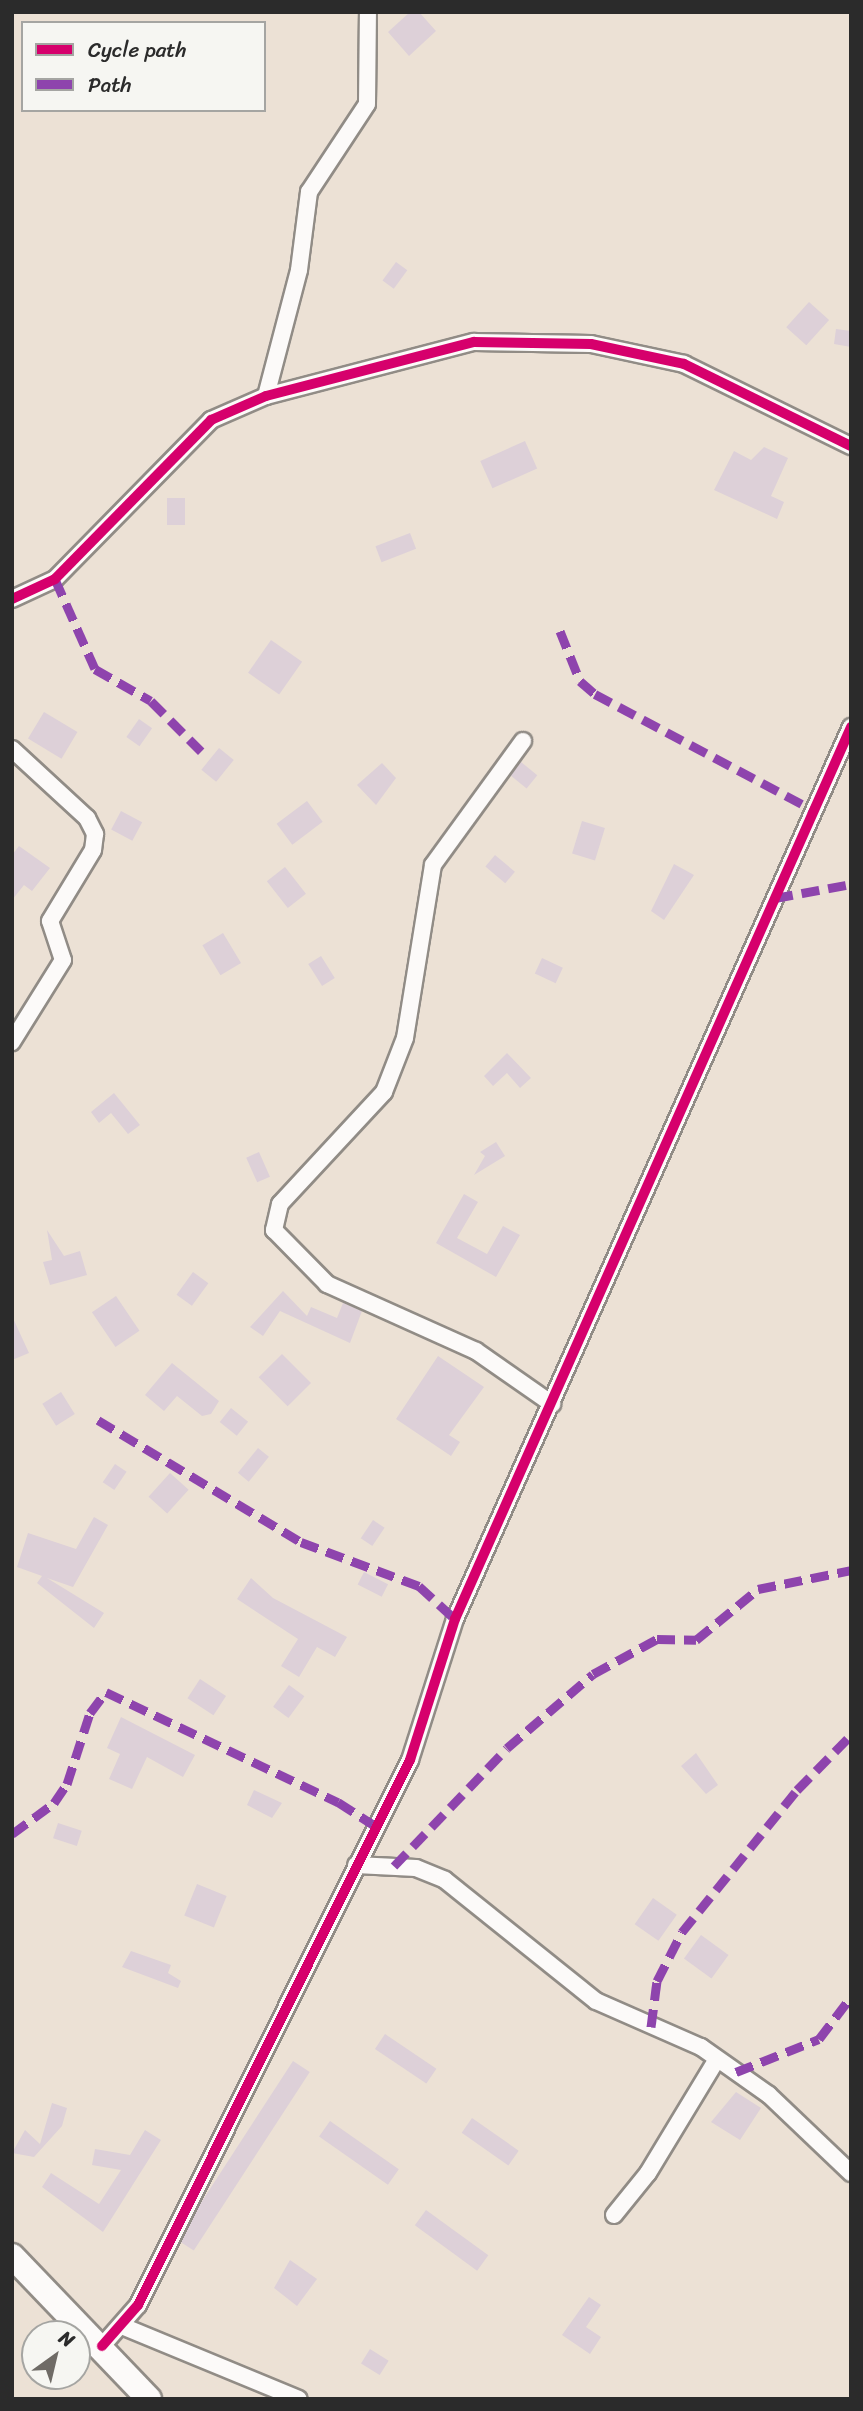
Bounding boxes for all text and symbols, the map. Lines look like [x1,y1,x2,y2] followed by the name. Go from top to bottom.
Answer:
[21,21,266,112] legend
[88,31,187,69] text: Cycle path
[88,66,131,104] text: Path
[21,2320,91,2390] north arrow
[52,2321,82,2356] text: N

